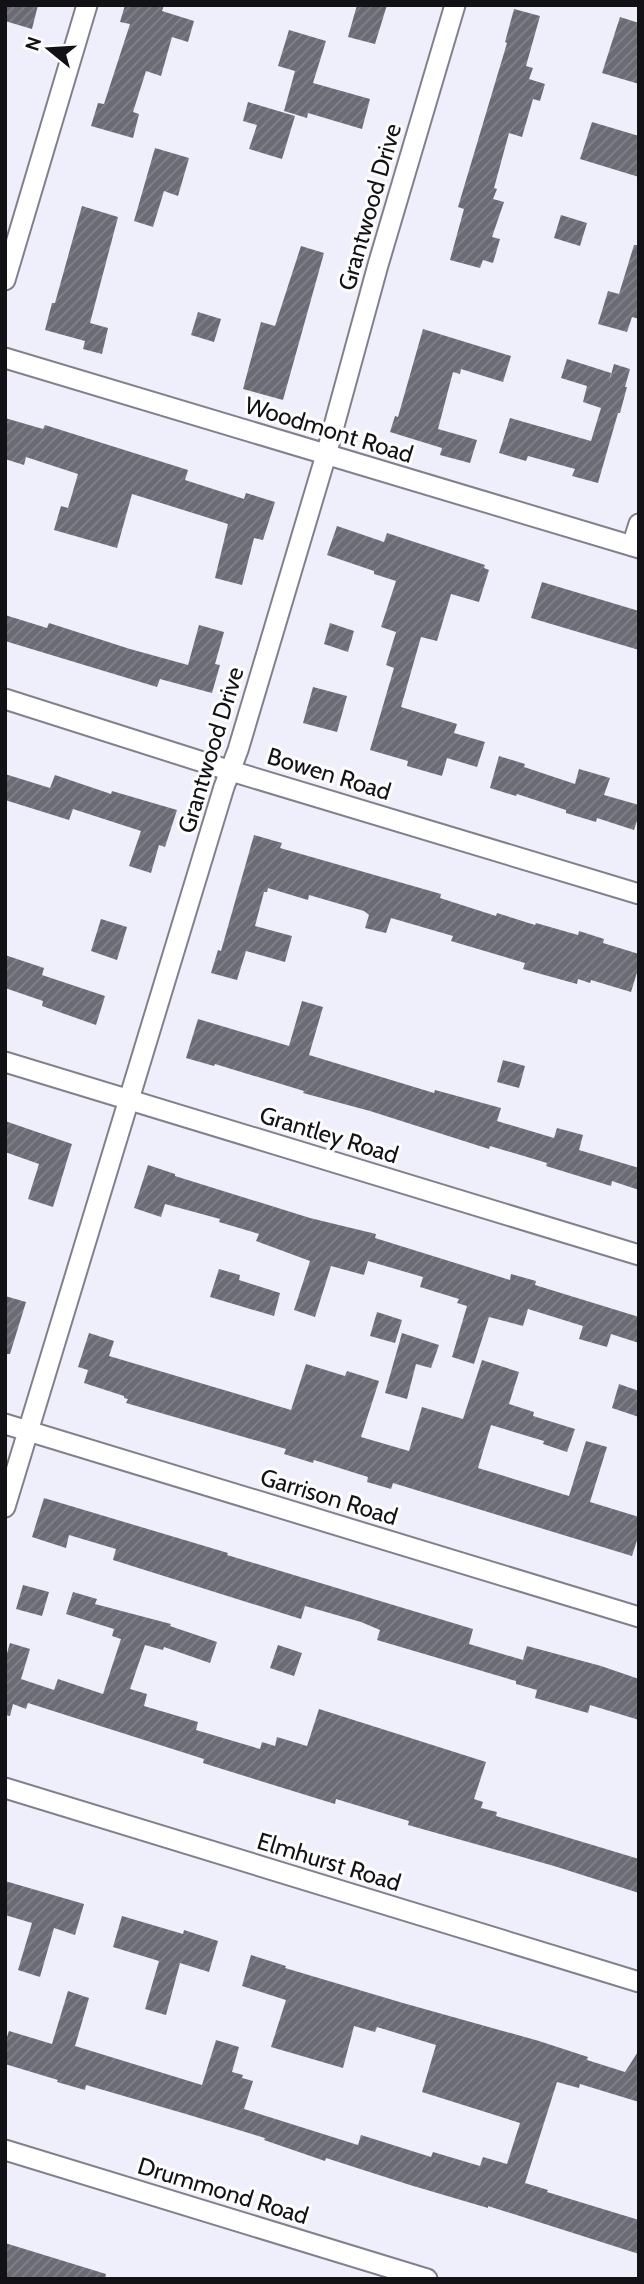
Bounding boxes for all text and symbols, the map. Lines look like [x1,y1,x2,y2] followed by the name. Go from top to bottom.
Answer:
[14,14,84,84] north arrow
[20,34,46,54] text: N
[332,120,407,294] street label: Grantwood Drive
[241,390,417,469] street label: Woodmont Road
[171,663,250,837] street label: Grantwood Drive
[264,741,395,806] street label: Bowen Road
[256,1100,402,1169] street label: Grantley Road
[257,1462,401,1531] street label: Garrison Road
[254,1826,404,1897] street label: Elmhurst Road
[134,2151,312,2230] street label: Drummond Road

